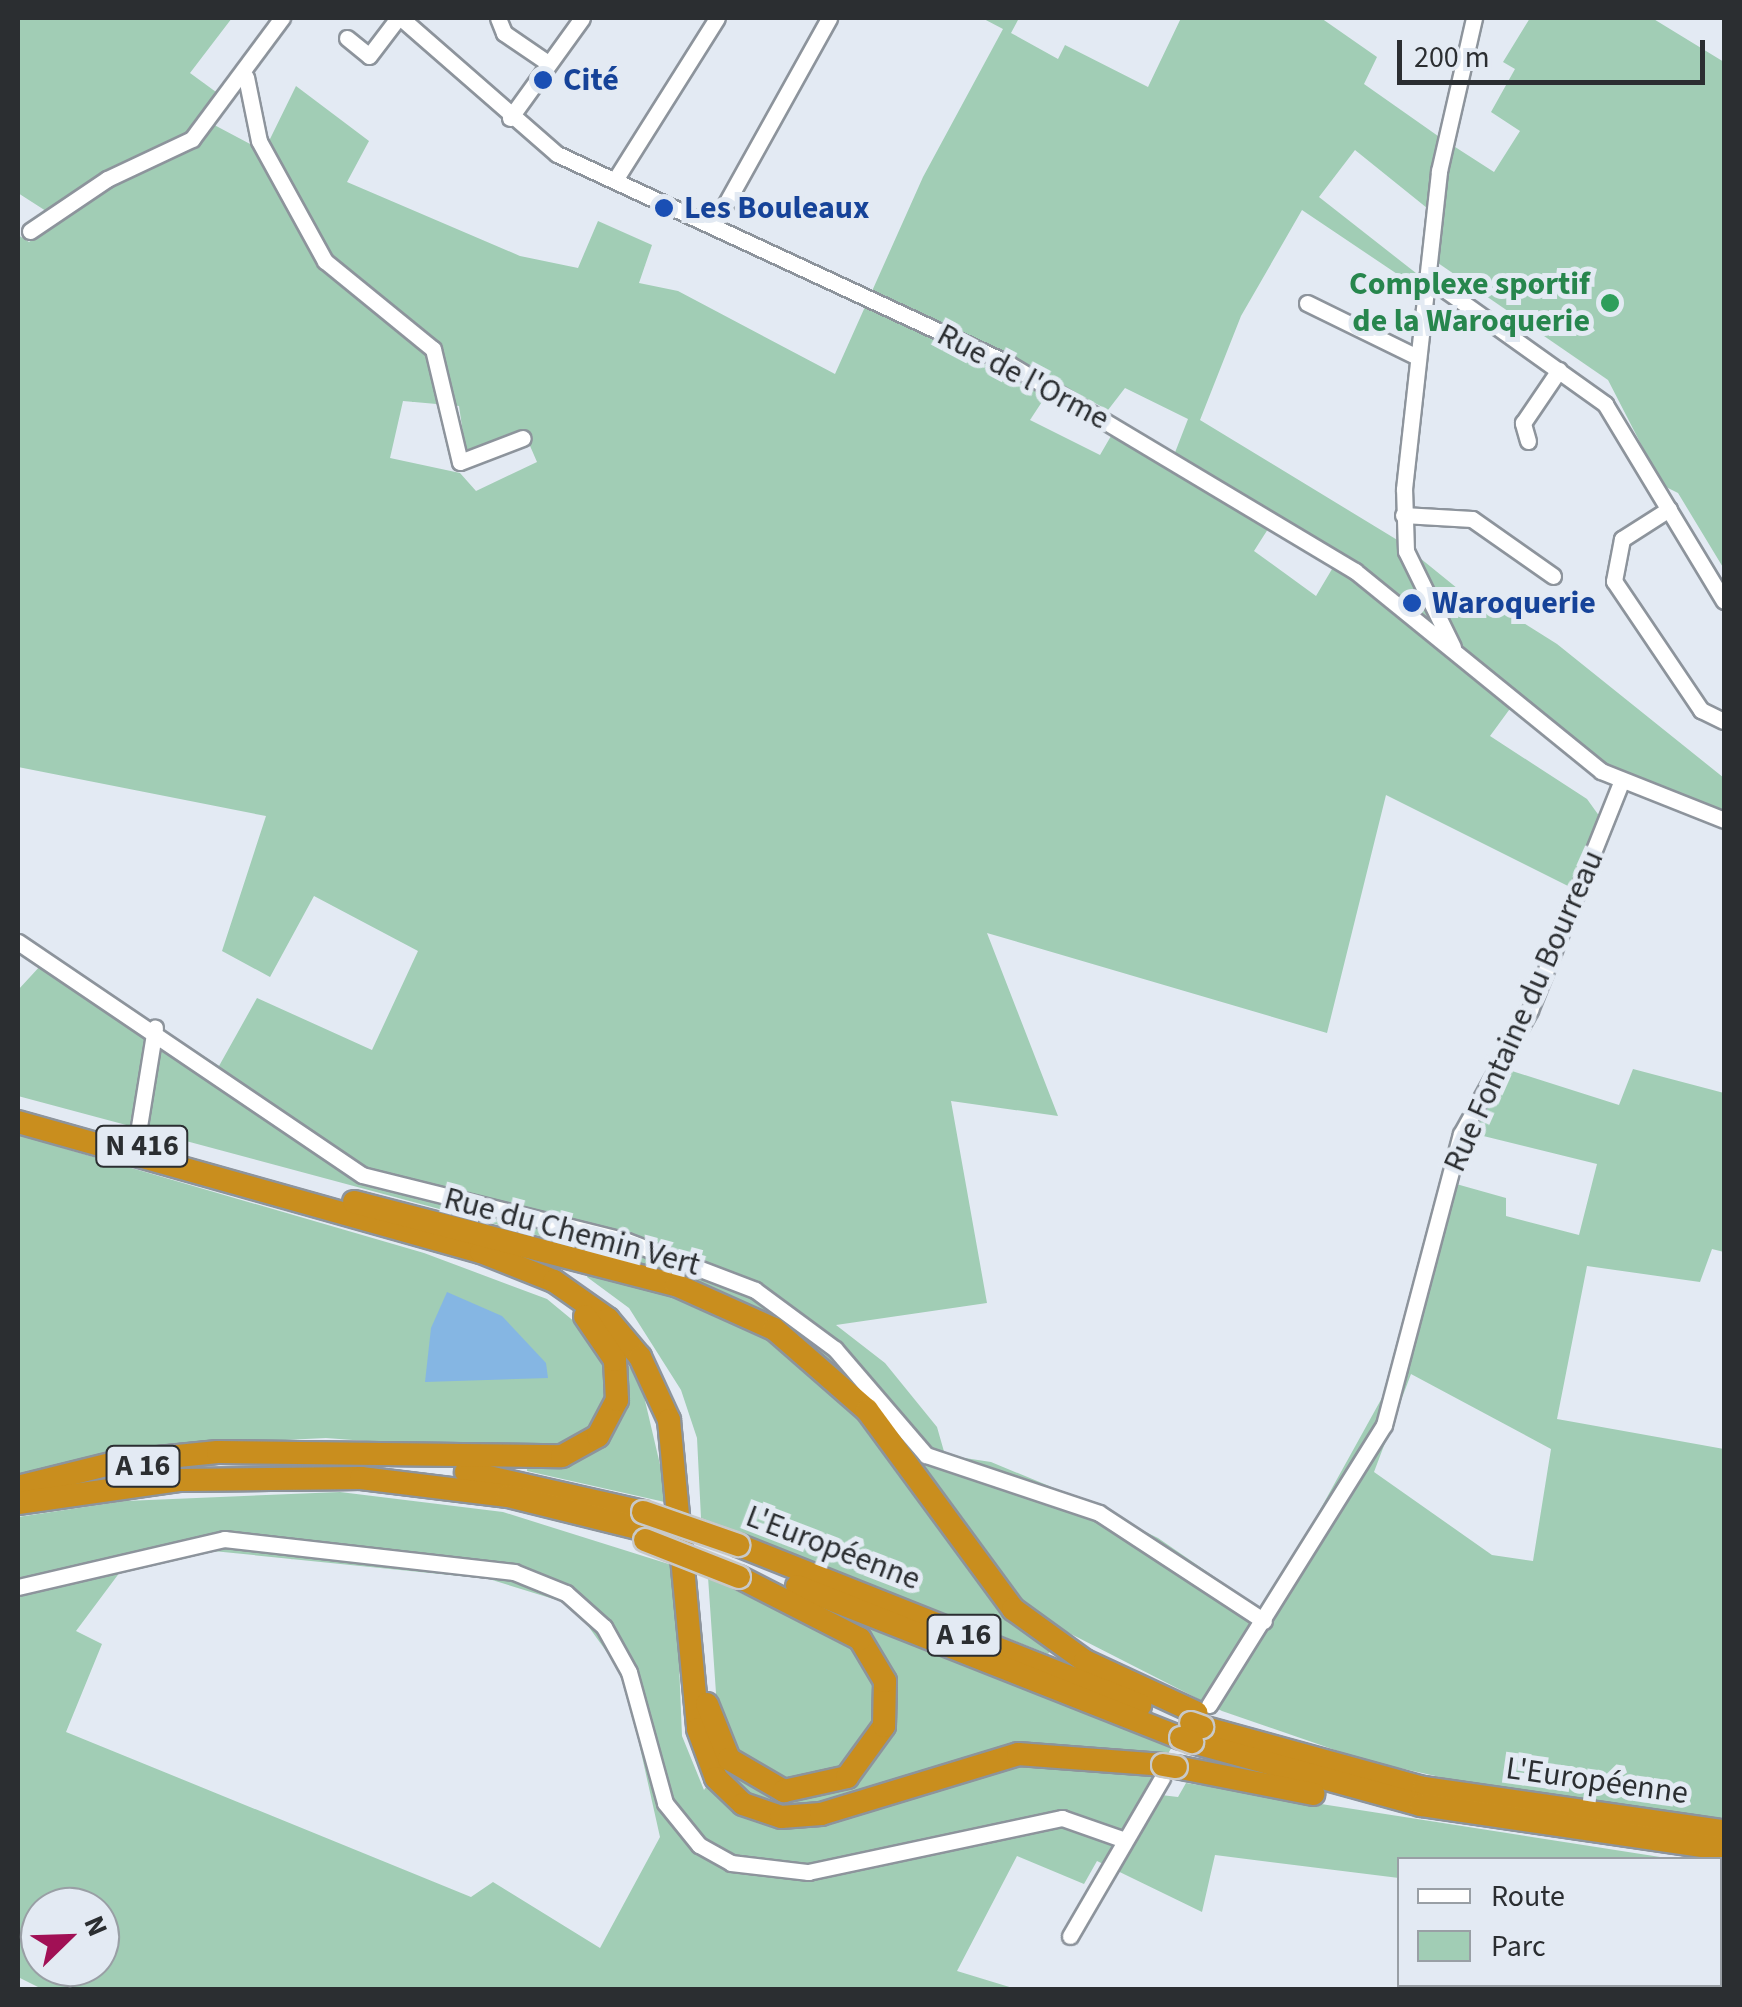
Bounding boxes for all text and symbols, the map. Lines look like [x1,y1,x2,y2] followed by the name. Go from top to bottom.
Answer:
[1402,20,1710,82] scale bar
[1414,36,1490,79] text: 200 m
[563,61,619,99] place label: Cité
[532,69,554,91] marker: Cité
[684,189,869,227] place label: Les Bouleaux
[653,197,675,219] marker: Les Bouleaux
[1349,266,1590,341] place label: Complexe sportif de la Waroquerie
[1599,292,1621,314] marker: Complexe sportif de la Waroquerie
[931,316,1115,438] street label: Rue de l'Orme
[1432,584,1596,622] place label: Waroquerie
[1401,592,1423,614] marker: Waroquerie
[1436,844,1612,1178] street label: Rue Fontaine du Bourreau
[94,1121,190,1171] road number: N 416
[440,1179,704,1285] street label: Rue du Chemin Vert
[106,1441,180,1491] road number: A 16
[740,1497,926,1599] street label: L'Européenne
[926,1610,1002,1660] road number: A 16
[1503,1749,1691,1813] street label: L'Européenne
[1397,1857,1722,1987] legend
[1491,1875,1565,1918] text: Route
[20,1887,120,1987] north arrow
[74,1910,118,1942] text: N
[1491,1925,1546,1968] text: Parc

